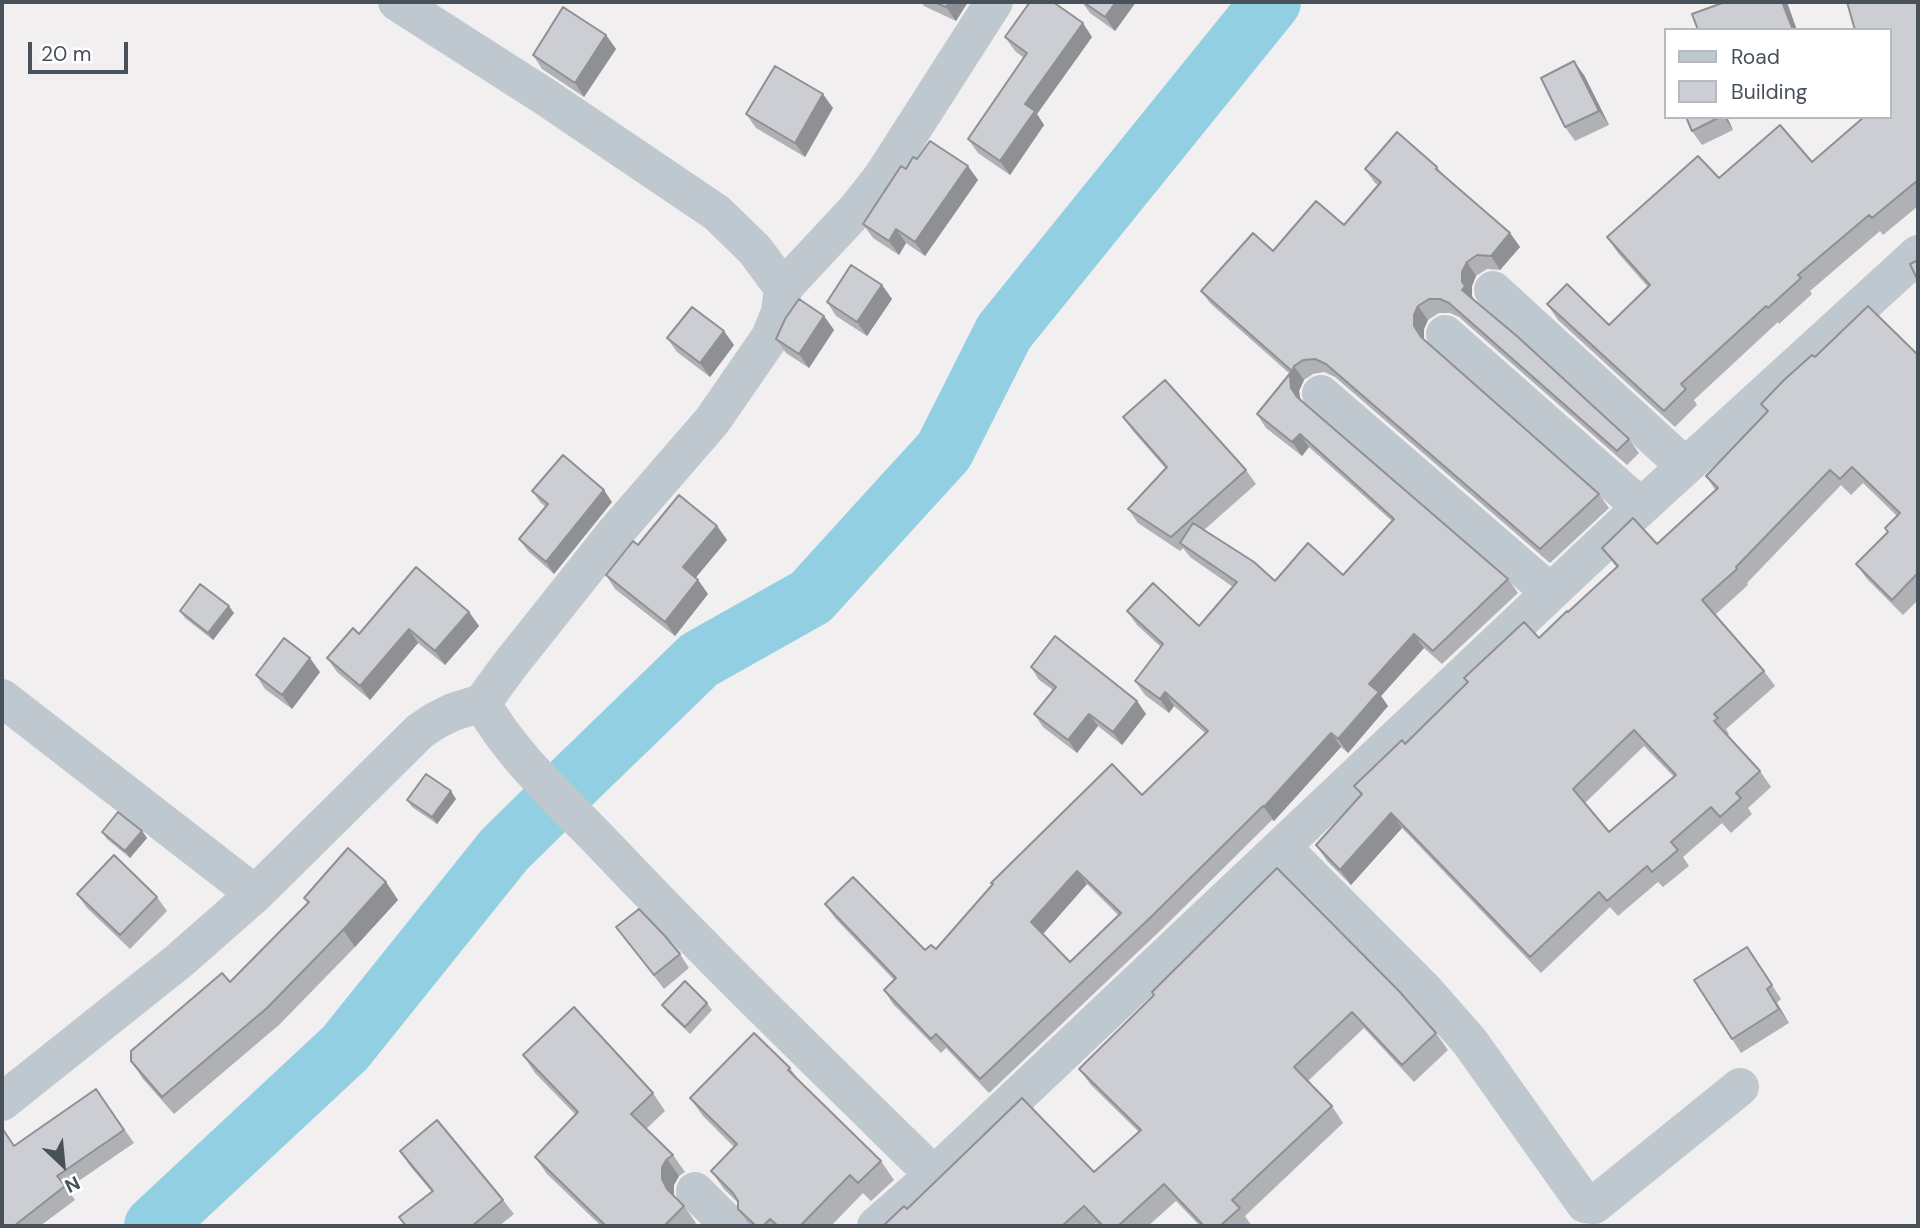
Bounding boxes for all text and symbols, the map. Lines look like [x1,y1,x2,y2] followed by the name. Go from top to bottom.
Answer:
[32,28,131,72] scale bar
[1664,28,1892,119] legend
[41,40,92,68] text: 20 m
[1731,43,1780,71] text: Road
[1731,78,1807,106] text: Building
[28,1130,98,1200] north arrow
[61,1170,84,1199] text: N

